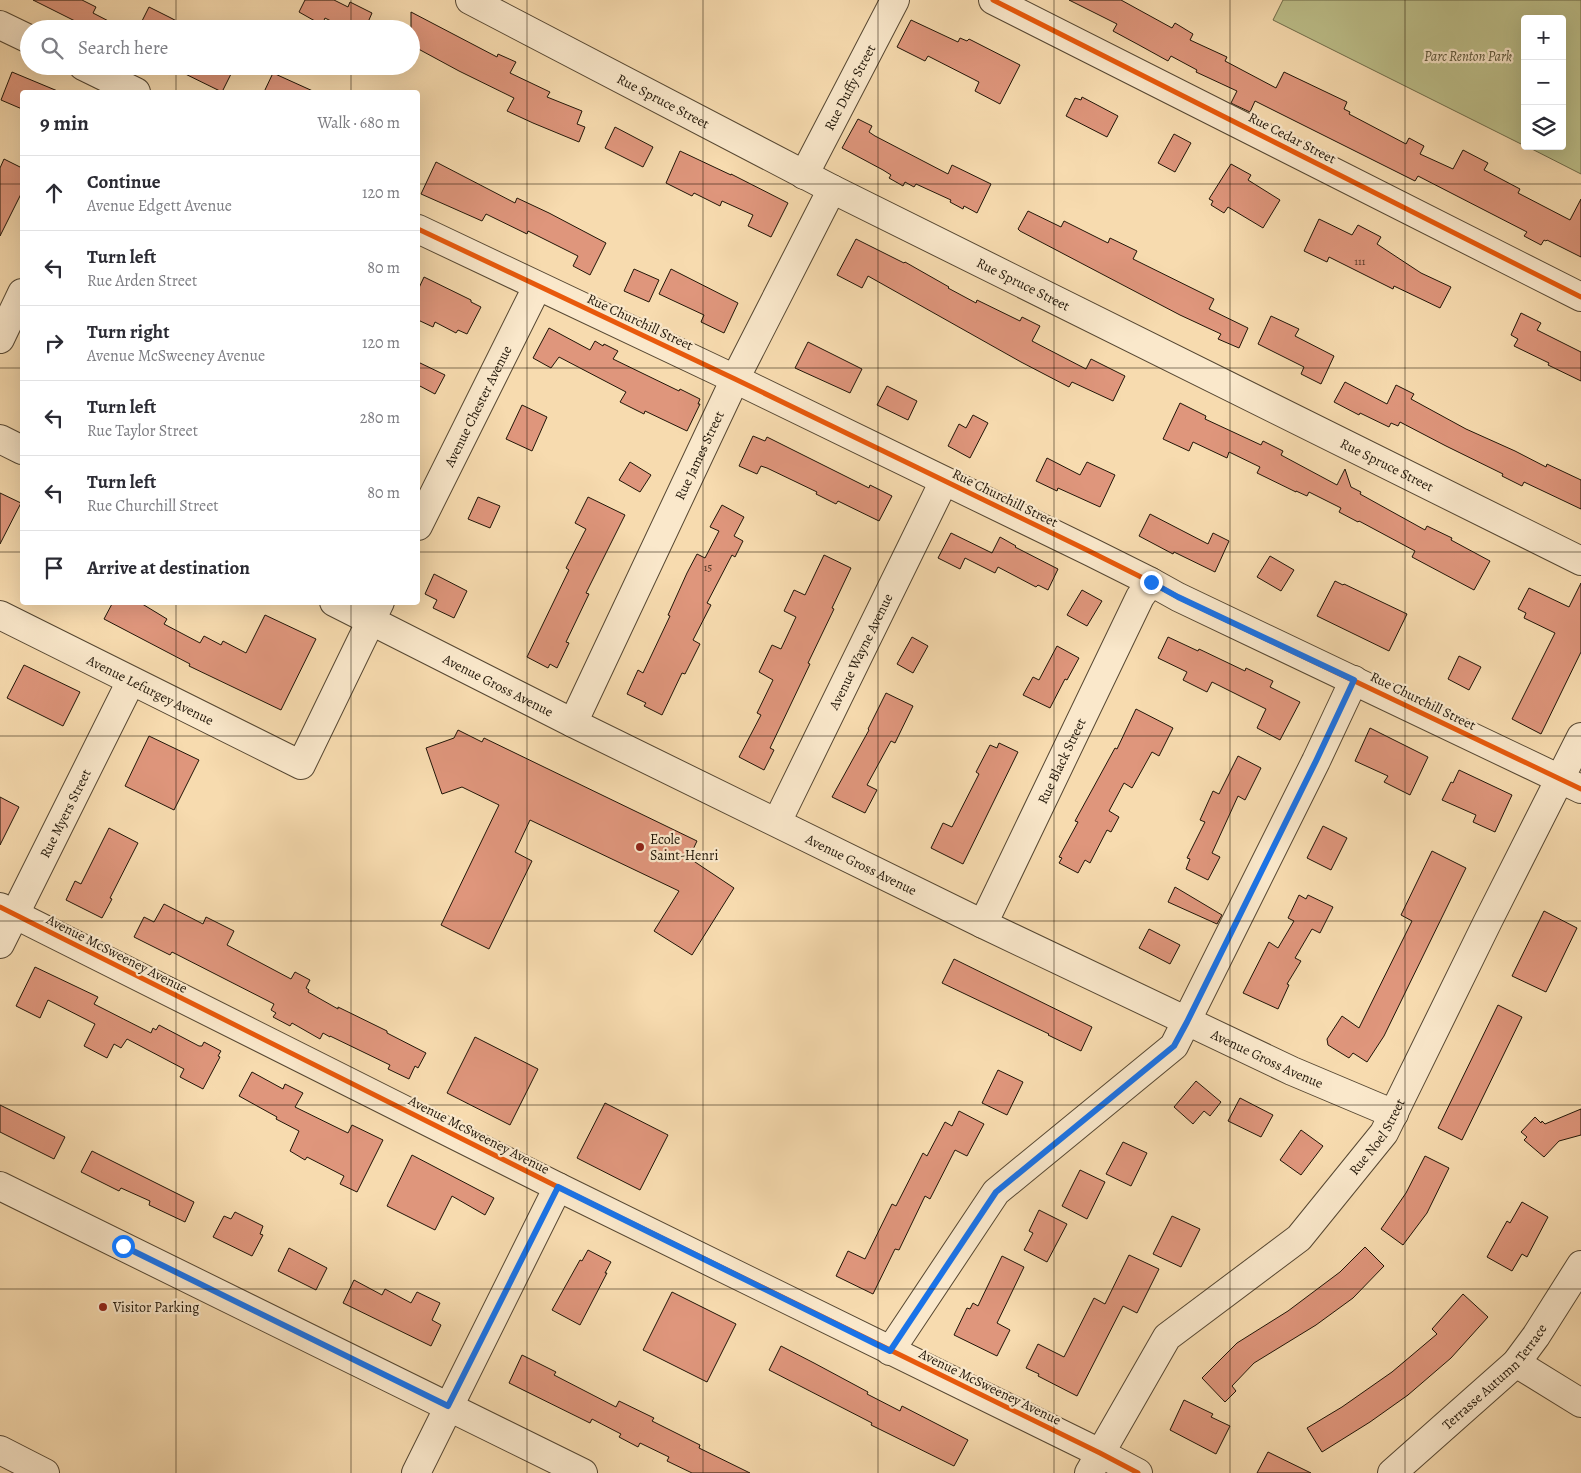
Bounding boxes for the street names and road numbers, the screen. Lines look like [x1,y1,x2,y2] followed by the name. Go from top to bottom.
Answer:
[819,41,880,133] street label: Rue Duffy Street
[614,69,713,133] street label: Rue Spruce Street
[1245,108,1339,168] street label: Rue Cedar Street
[974,253,1073,315] street label: Rue Spruce Street
[584,289,697,355] street label: Rue Churchill Street
[439,342,516,471] street label: Avenue Chester Avenue
[670,407,728,503] street label: Rue James Street
[1337,433,1437,496] street label: Rue Spruce Street
[949,464,1061,532] street label: Rue Churchill Street
[824,590,897,714] street label: Avenue Wayne Avenue
[439,649,557,721] street label: Avenue Gross Avenue
[83,650,217,730] street label: Avenue Lefurgey Avenue
[1367,667,1479,735] street label: Rue Churchill Street
[1033,714,1090,807] street label: Rue Black Street
[35,765,95,861] street label: Rue Myers Street
[802,829,920,900] street label: Avenue Gross Avenue
[42,910,191,998] street label: Avenue McSweeney Avenue
[1207,1024,1326,1093] street label: Avenue Gross Avenue
[404,1091,553,1179] street label: Avenue McSweeney Avenue
[1344,1095,1409,1179] street label: Rue Noel Street
[1438,1320,1551,1434] street label: Terrasse Autumn Terrace
[915,1344,1064,1430] street label: Avenue McSweeney Avenue

